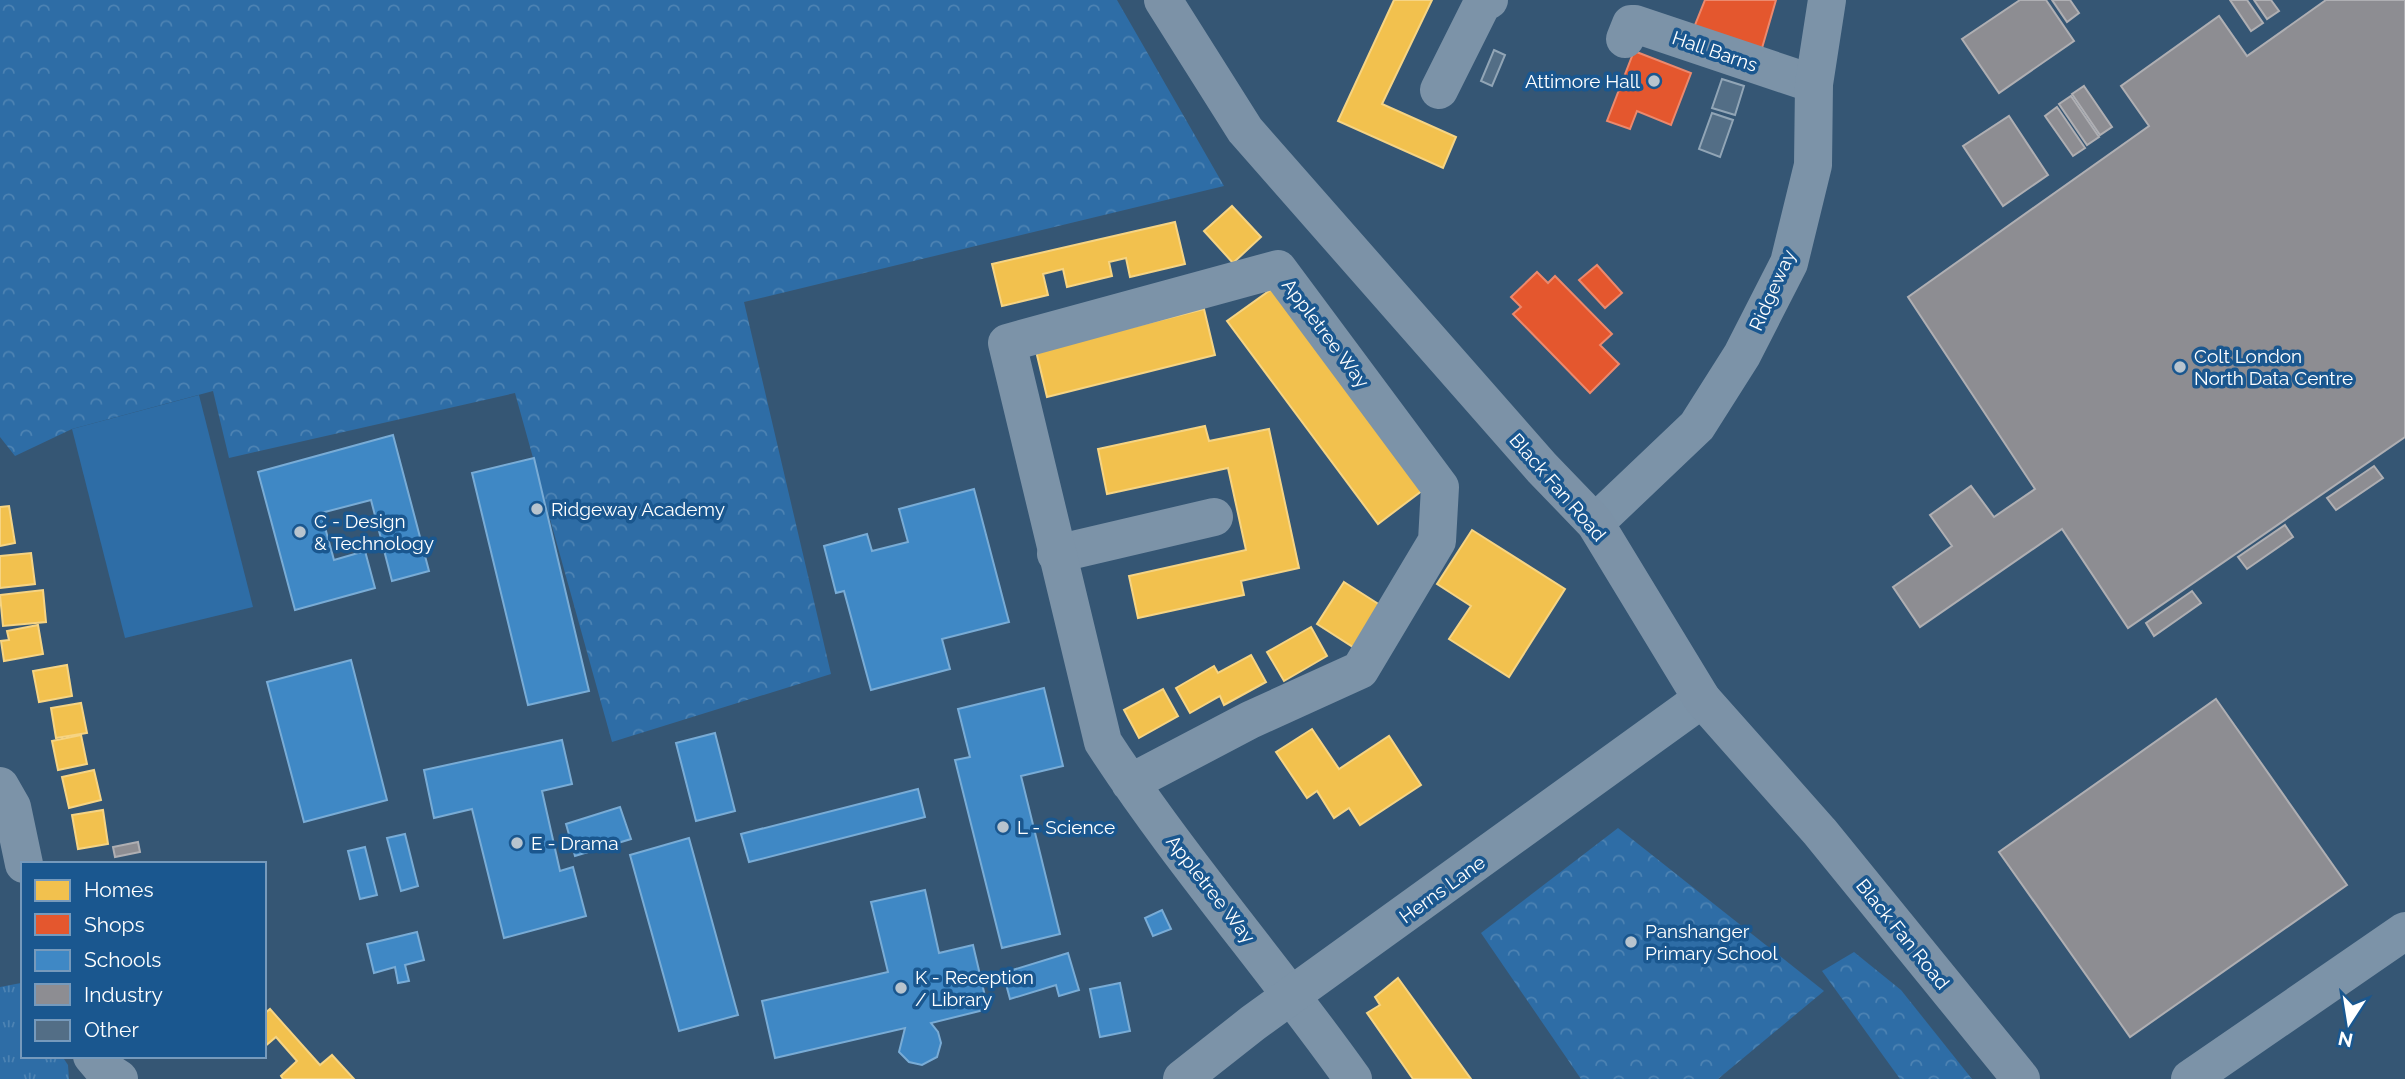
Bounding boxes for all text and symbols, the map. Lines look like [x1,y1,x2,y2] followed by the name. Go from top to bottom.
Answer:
[1669,26,1761,76] street label: Hall Barns
[1525,70,1641,92] place label: Attimore Hall
[1646,73,1662,89] marker: Attimore Hall
[1744,246,1800,334] street label: Ridgeway
[1278,274,1374,392] street label: Appletree Way
[2194,345,2353,389] place label: Colt London North Data Centre
[2172,359,2188,375] marker: Colt London North Data Centre
[1505,429,1611,545] street label: Black Fan Road
[551,498,725,520] place label: Ridgeway Academy
[529,501,545,517] marker: Ridgeway Academy
[314,510,434,554] place label: C - Design & Technology
[292,524,308,540] marker: C - Design & Technology
[1017,816,1115,838] place label: L - Science
[995,819,1011,835] marker: L - Science
[1162,831,1260,947] street label: Appletree Way
[531,832,619,854] place label: E - Drama
[509,835,525,851] marker: E - Drama
[1395,851,1489,927] street label: Herns Lane
[21,862,266,1058] legend
[1852,874,1954,994] street label: Black Fan Road
[84,877,154,902] text: Homes
[84,912,145,937] text: Shops
[1645,920,1778,964] place label: Panshanger Primary School
[1623,934,1639,950] marker: Panshanger Primary School
[84,947,161,972] text: Schools
[915,966,1034,1010] place label: K - Reception / Library
[893,980,909,996] marker: K - Reception / Library
[84,982,163,1007] text: Industry
[2314,988,2384,1058] north arrow
[84,1017,139,1042] text: Other
[2336,1027,2355,1052] text: N

